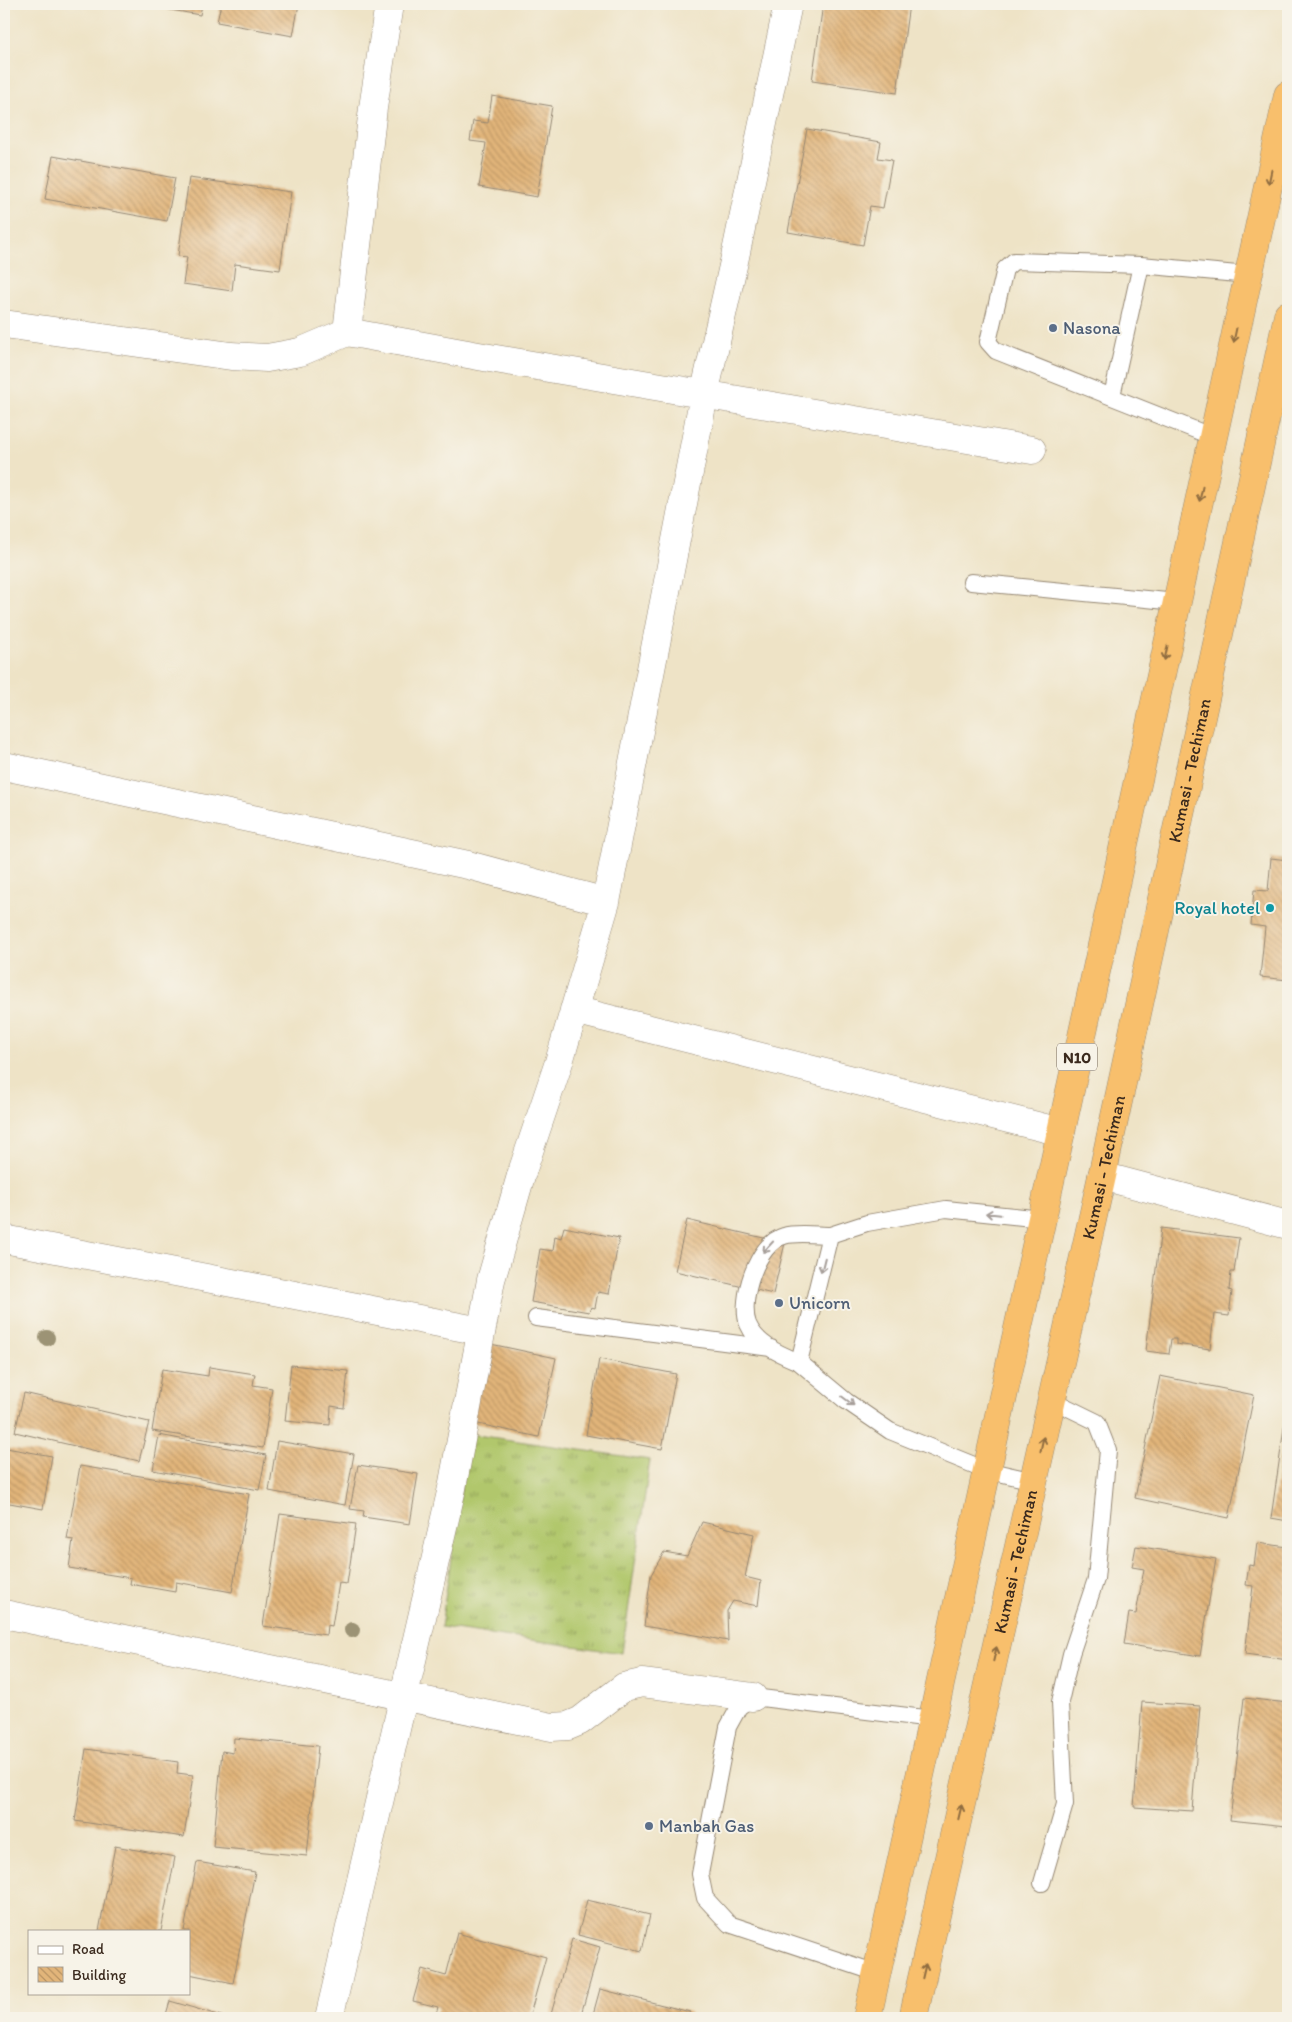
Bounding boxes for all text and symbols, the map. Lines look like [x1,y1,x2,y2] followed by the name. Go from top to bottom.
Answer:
[1265,168,1274,184] one-way arrow
[1063,317,1121,339] place label: Nasona
[1047,322,1059,334] marker: Nasona
[1230,327,1239,343] one-way arrow
[1196,486,1205,502] one-way arrow
[1161,644,1170,660] one-way arrow
[1163,696,1216,844] street label: Kumasi - Techiman
[1174,897,1260,919] place label: Royal hotel
[1264,902,1276,914] marker: Royal hotel
[1057,1044,1097,1070] road number: N10
[1077,1093,1130,1241] street label: Kumasi - Techiman
[986,1209,1002,1219] one-way arrow
[762,1241,774,1254] one-way arrow
[818,1256,827,1272] one-way arrow
[789,1292,850,1314] place label: Unicorn
[773,1297,785,1309] marker: Unicorn
[841,1396,855,1406] one-way arrow
[1038,1436,1047,1452] one-way arrow
[989,1487,1042,1635] street label: Kumasi - Techiman
[991,1646,1000,1662] one-way arrow
[956,1805,965,1821] one-way arrow
[659,1815,754,1837] place label: Manbah Gas
[643,1820,655,1832] marker: Manbah Gas
[28,1930,190,1994] legend
[72,1940,105,1958] text: Road
[920,1963,929,1979] one-way arrow
[72,1966,126,1984] text: Building

